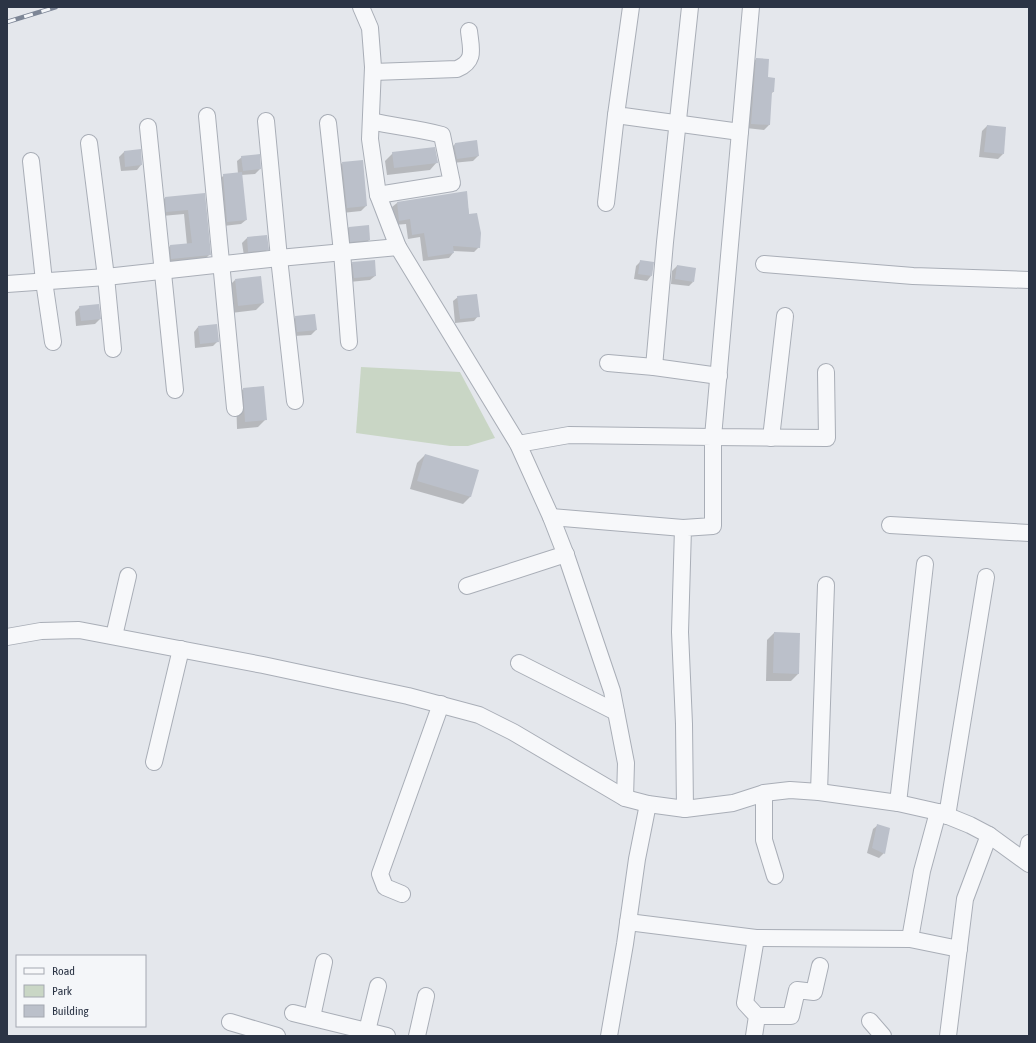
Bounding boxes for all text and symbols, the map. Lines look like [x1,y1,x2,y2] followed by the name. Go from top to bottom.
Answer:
[16,955,146,1027] legend
[52,964,75,978] text: Road
[52,984,73,998] text: Park
[52,1004,90,1018] text: Building

